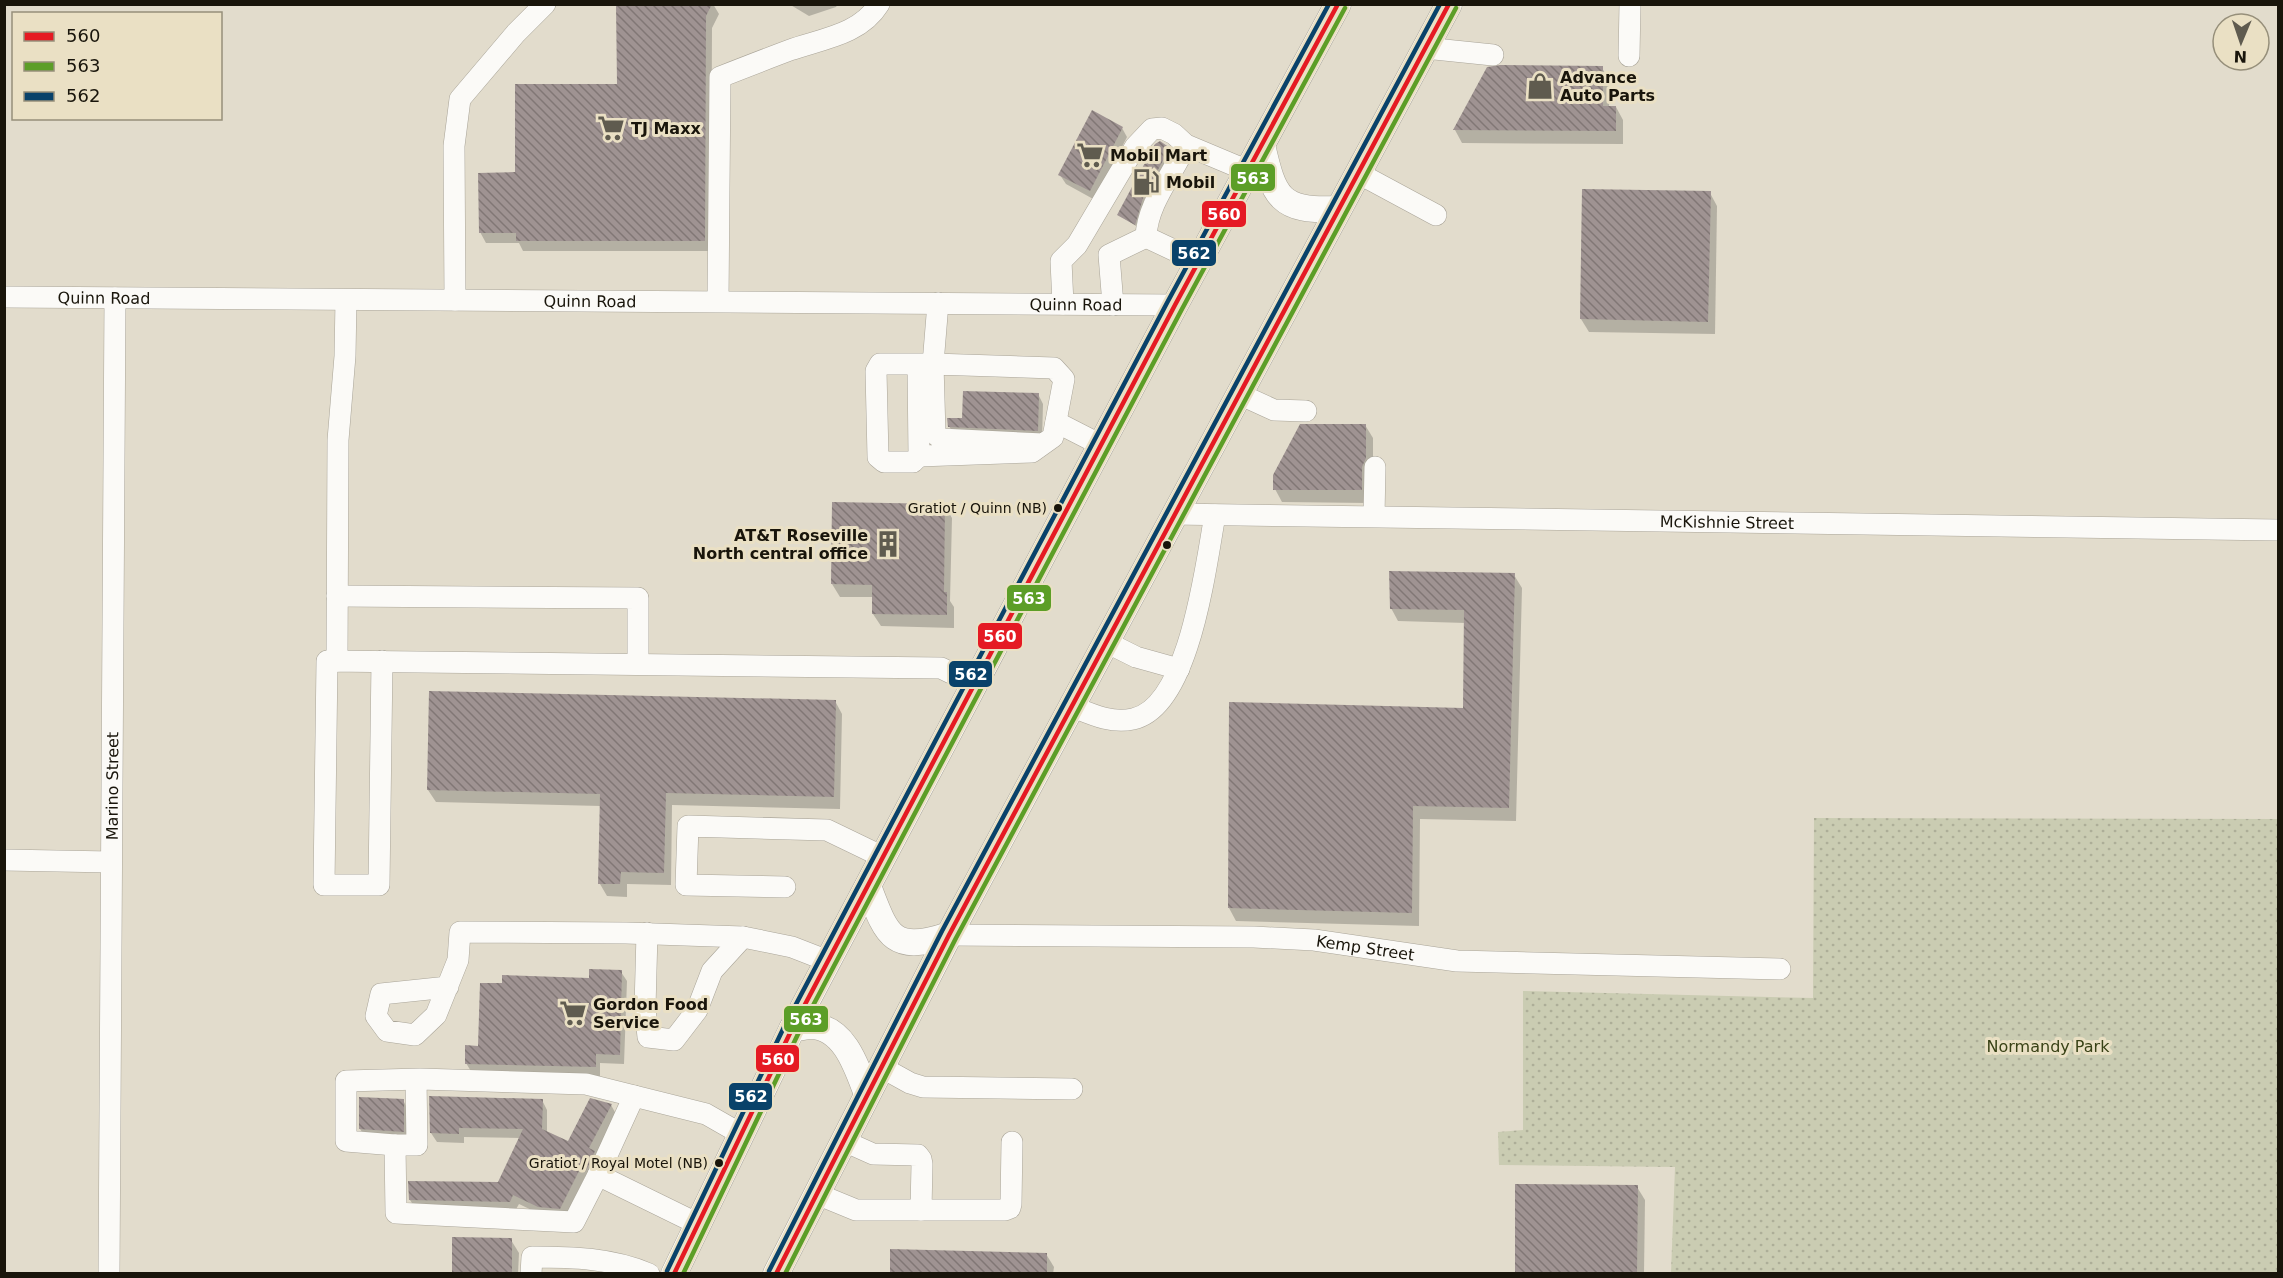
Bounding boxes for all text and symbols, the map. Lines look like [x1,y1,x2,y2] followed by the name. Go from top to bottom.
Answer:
[12,12,222,120] legend
[2211,12,2271,72] north arrow
[66,25,100,46] text: 560
[2233,47,2248,66] text: N
[66,55,100,76] text: 563
[1560,68,1655,105] place label: Advance Auto Parts
[1525,71,1555,101] shop icon: Advance Auto Parts
[66,85,100,106] text: 562
[596,113,626,143] supermarket icon: TJ Maxx
[631,119,701,138] place label: TJ Maxx
[1075,140,1105,170] supermarket icon: Mobil Mart
[1110,146,1208,165] place label: Mobil Mart
[1230,163,1276,192] line badge: 563
[1131,167,1161,197] fuel station icon: Mobil
[1236,169,1270,188] text: 563
[1166,173,1215,192] place label: Mobil
[1201,200,1247,228] line badge: 560
[1207,205,1241,224] text: 560
[1171,239,1217,267] line badge: 562
[1177,244,1211,263] text: 562
[58,288,150,307] street label: Quinn Road
[544,291,636,311] street label: Quinn Road
[1030,295,1122,314] street label: Quinn Road
[908,500,1047,516] place label: Gratiot / Quinn (NB)
[1052,502,1064,514] marker: Gratiot / Quinn (NB)
[1660,512,1794,532] street label: McKishnie Street
[693,526,868,563] place label: AT&T Roseville North central office
[873,529,903,559] building icon: AT&T Roseville North central office
[1161,539,1173,551] unlabelled marker
[1006,584,1052,612] line badge: 563
[1012,589,1046,608] text: 563
[977,622,1023,650] line badge: 560
[983,627,1017,646] text: 560
[948,660,993,688] line badge: 562
[954,665,988,684] text: 562
[102,732,122,840] street label: Marino Street
[1315,931,1416,964] street label: Kemp Street
[593,995,708,1032] place label: Gordon Food Service
[558,998,588,1028] supermarket icon: Gordon Food Service
[783,1005,829,1033] line badge: 563
[789,1010,823,1029] text: 563
[1987,1037,2110,1056] park label: Normandy Park
[755,1044,800,1073] line badge: 560
[761,1050,795,1069] text: 560
[728,1082,773,1111] line badge: 562
[734,1087,768,1106] text: 562
[529,1155,708,1171] place label: Gratiot / Royal Motel (NB)
[713,1157,725,1169] marker: Gratiot / Royal Motel (NB)

